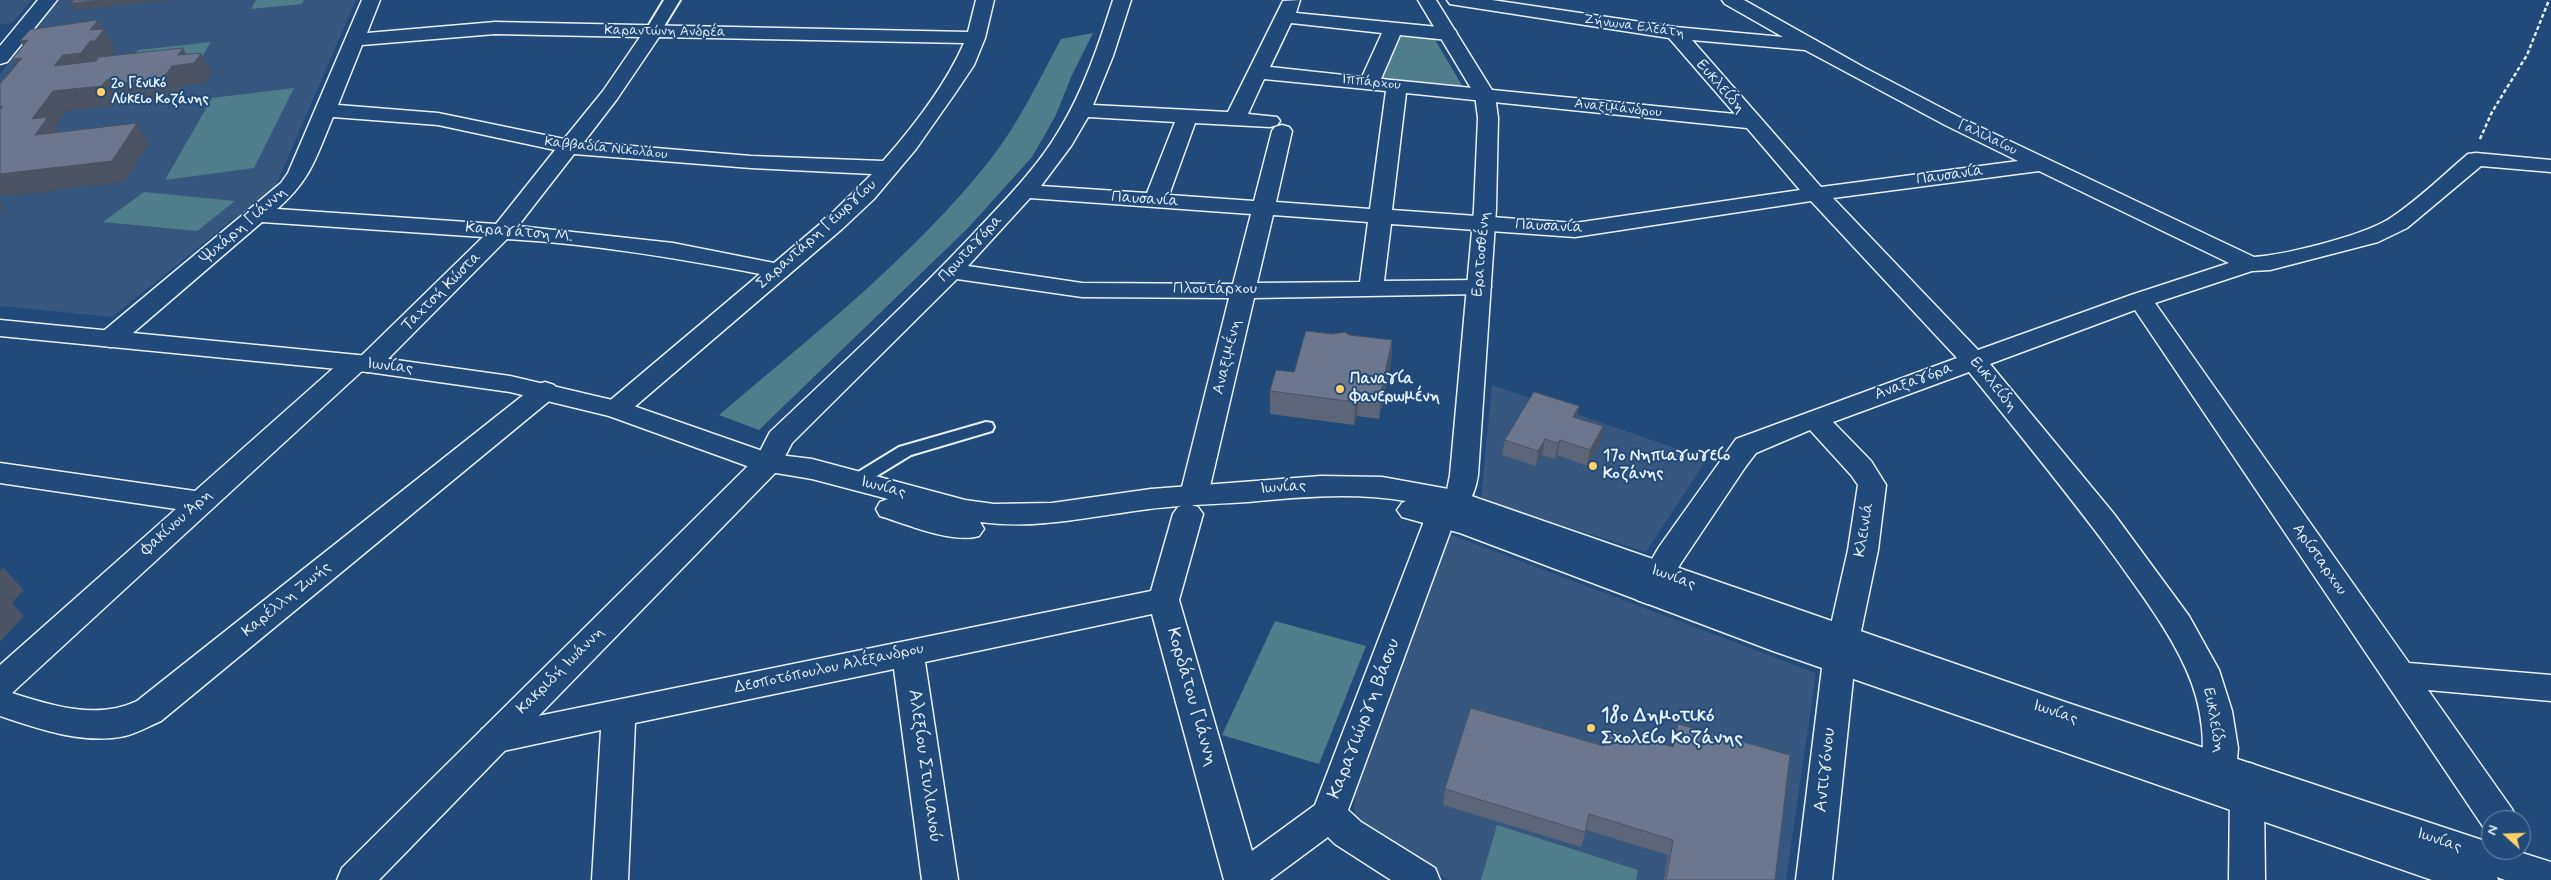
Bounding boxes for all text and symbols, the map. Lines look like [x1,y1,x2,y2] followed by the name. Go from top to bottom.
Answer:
[1582,12,1686,42] street label: Ζήνωνα Ελεάτη
[604,23,726,41] street label: Καραντώνη Ανδρέα
[1691,56,1749,118] street label: Ευκλείδη
[1341,72,1401,94] street label: Ιππάρχου
[111,76,209,108] place label: 2ο Γενικό Λύκειο Κοζάνης
[95,86,107,98] marker: 2ο Γενικό Λύκειο Κοζάνης
[1574,96,1662,122] street label: Αναξιμάνδρου
[1955,116,2019,160] street label: Γαλιλαίου
[544,134,668,164] street label: Καββαδία Νικολάου
[1915,162,1985,190] street label: Παυσανία
[753,176,881,294] street label: Σαραντάρη Γεωργίου
[197,183,291,269] street label: Ψυχάρη Γιάννη
[1111,188,1179,212] street label: Παυσανία
[935,211,1007,287] street label: Πρωταγόρα
[1469,211,1495,297] street label: Ερατοσθένη
[1515,216,1583,238] street label: Παυσανία
[465,219,573,247] street label: Καραγάτση Μ.
[398,248,486,336] street label: Ταχτσή Κώστα
[1173,280,1257,300] street label: Πλουτάρχου
[1209,318,1247,396] street label: Αναξιμένη
[1965,354,2021,416] street label: Ευκλείδη
[366,355,414,379] street label: Ιωνίας
[1872,359,1956,405] street label: Αναξαγόρα
[1350,370,1440,408] place label: Παναγία Φανερωμένη
[1334,383,1346,395] marker: Παναγία Φανερωμένη
[1603,447,1730,485] place label: 17ο Νηπιαγωγείο Κοζάνης
[1587,460,1599,472] marker: 17ο Νηπιαγωγείο Κοζάνης
[858,473,908,503] street label: Ιωνίας
[1259,477,1307,499] street label: Ιωνίας
[137,486,217,560] street label: Φακίνου Άρη
[1851,502,1879,558] street label: Κλεινιά
[2287,521,2351,599] street label: Αρίσταρχου
[239,558,335,642] street label: Καρέλλη Ζωής
[1648,561,1698,595] street label: Ιωνίας
[513,623,609,719] street label: Κακριδή Ιωάννη
[1160,625,1222,769] street label: Κορδάτου Γιάννη
[1324,636,1406,802] street label: Καραγιώργη Βάσου
[733,640,925,698] street label: Δεσποτόπουλου Αλέξανδρου
[2198,686,2228,754] street label: Ευκλείδη
[902,688,946,844] street label: Αλεξίου Στυλιανού
[2030,696,2080,730] street label: Ιωνίας
[1601,706,1743,750] place label: 18ο Δημοτικό Σχολείο Κοζάνης
[1585,722,1597,734] marker: 18ο Δημοτικό Σχολείο Κοζάνης
[1810,727,1842,813] street label: Αντιγόνου
[2481,810,2531,860] north arrow
[2483,823,2503,838] text: N
[2414,824,2464,858] street label: Ιωνίας

